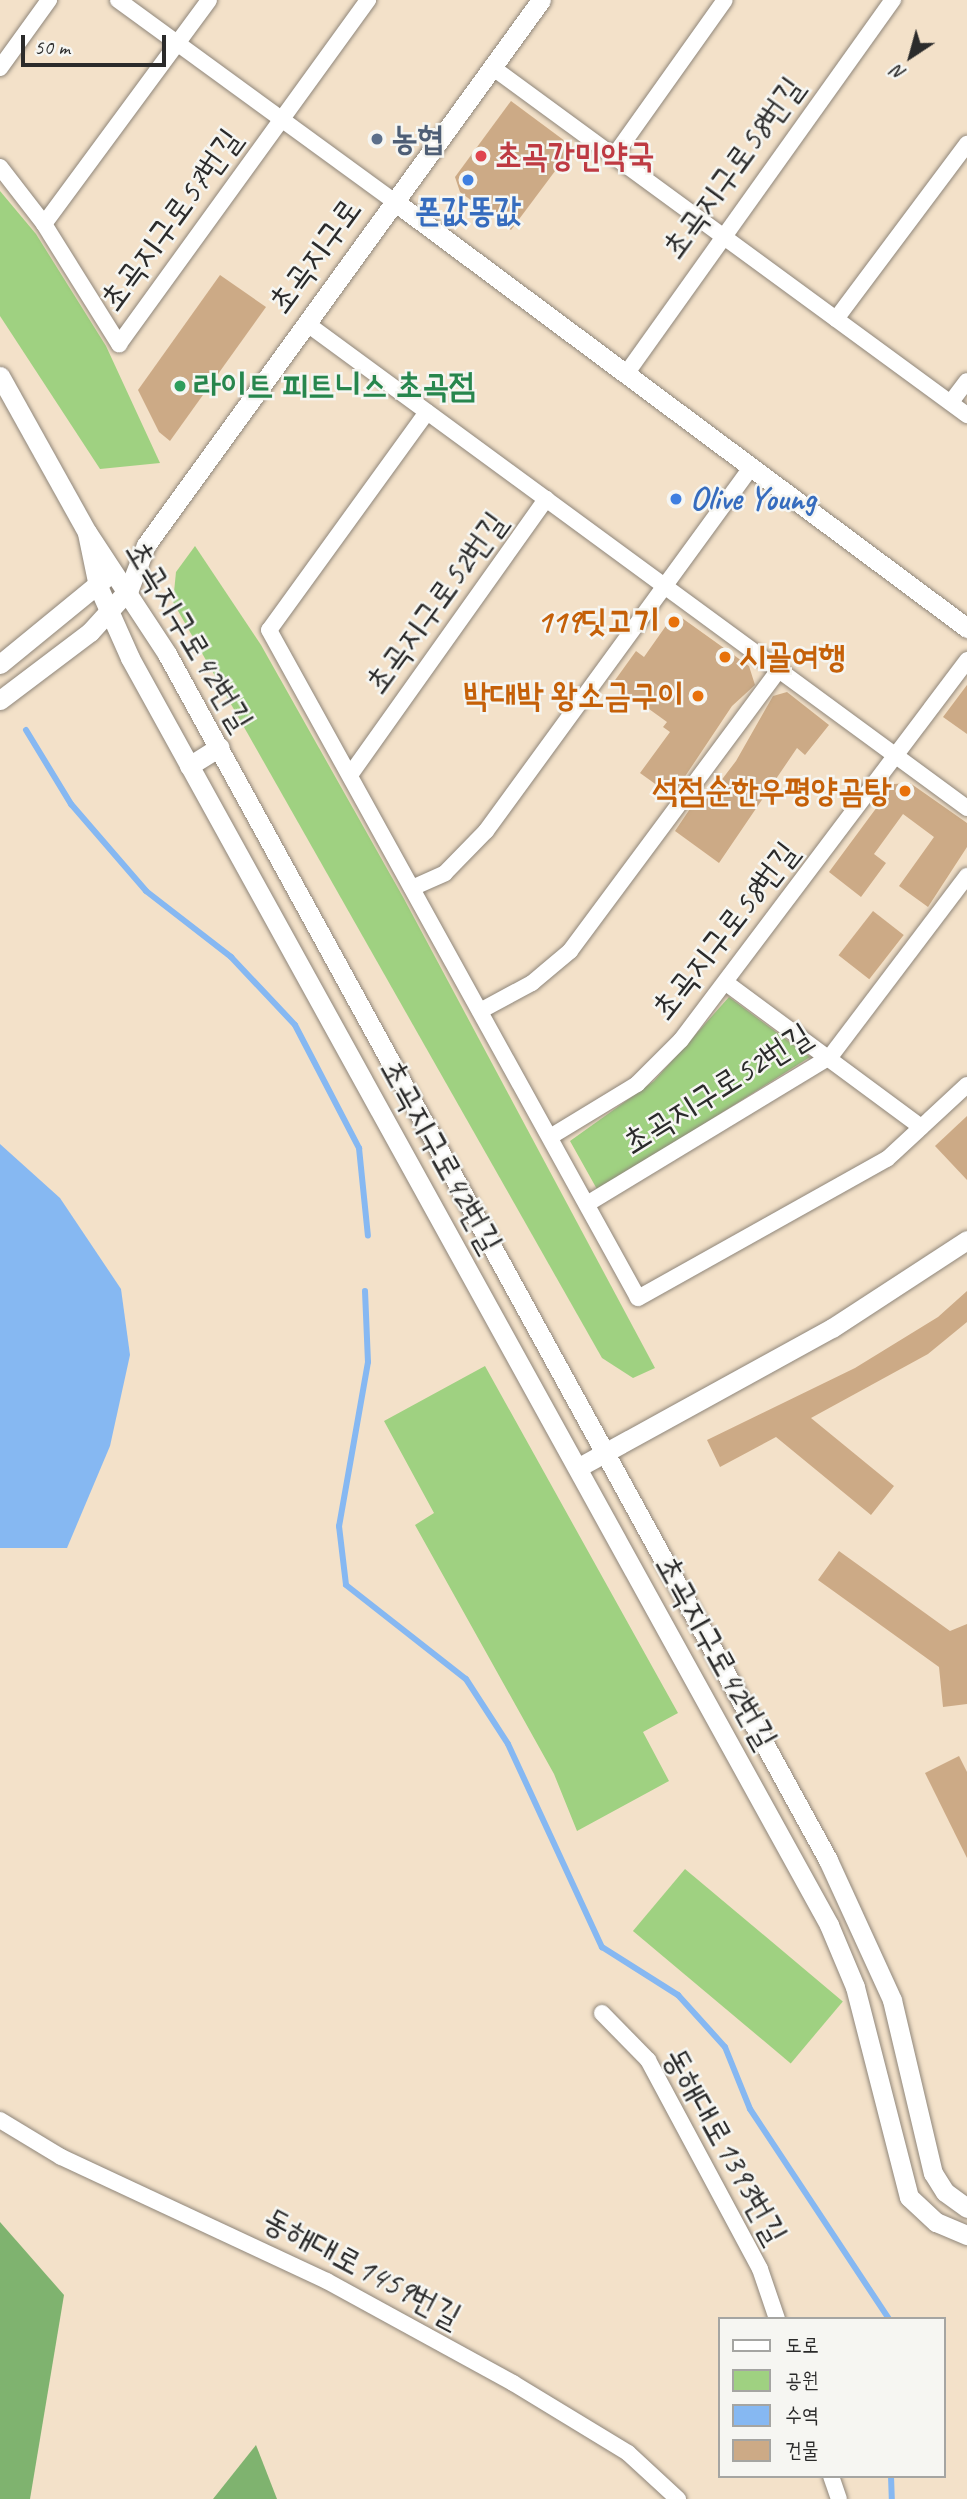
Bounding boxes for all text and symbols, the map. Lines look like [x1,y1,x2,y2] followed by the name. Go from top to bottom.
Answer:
[24,21,170,65] scale bar
[876,21,946,91] north arrow
[34,34,70,60] text: 50 m
[887,60,910,86] text: N
[654,69,812,267] street label: 초곡지구로58번길
[391,119,444,159] place label: 농협
[92,121,250,319] street label: 초곡지구로57번길
[369,131,385,147] marker: 농협
[495,136,654,176] place label: 초곡강민약국
[473,148,489,164] marker: 초곡강민약국
[460,172,476,188] marker: 폰값똥값
[260,191,370,321] street label: 초곡지구로
[415,191,521,231] place label: 폰값똥값
[194,366,476,406] place label: 라이트 피트니스 초곡점
[172,378,188,394] marker: 라이트 피트니스 초곡점
[690,479,816,519] place label: Olive Young
[668,491,684,507] marker: Olive Young
[357,504,515,702] street label: 초곡지구로52번길
[117,533,261,739] street label: 초곡지구로42번길
[536,602,660,642] place label: 119딧고기
[666,614,682,630] marker: 119딧고기
[739,637,845,677] place label: 시골여행
[717,649,733,665] marker: 시골여행
[464,676,684,716] place label: 박대박 왕소금구이
[690,688,706,704] marker: 박대박 왕소금구이
[652,771,891,811] place label: 석점순한우평양곰탕
[897,783,913,799] marker: 석점순한우평양곰탕
[643,834,807,1028] street label: 초곡지구로58번길
[615,1015,819,1163] street label: 초곡지구로52번길
[371,1052,511,1260] street label: 초곡지구로42번길
[646,1548,786,1756] street label: 초곡지구로42번길
[655,2041,795,2251] street label: 동해대로1393번길
[256,2199,468,2337] street label: 동해대로1459번길
[718,2317,946,2478] legend
[785,2332,819,2358] text: 도로
[785,2367,819,2393] text: 공원
[785,2402,819,2428] text: 수역
[785,2437,819,2463] text: 건물

